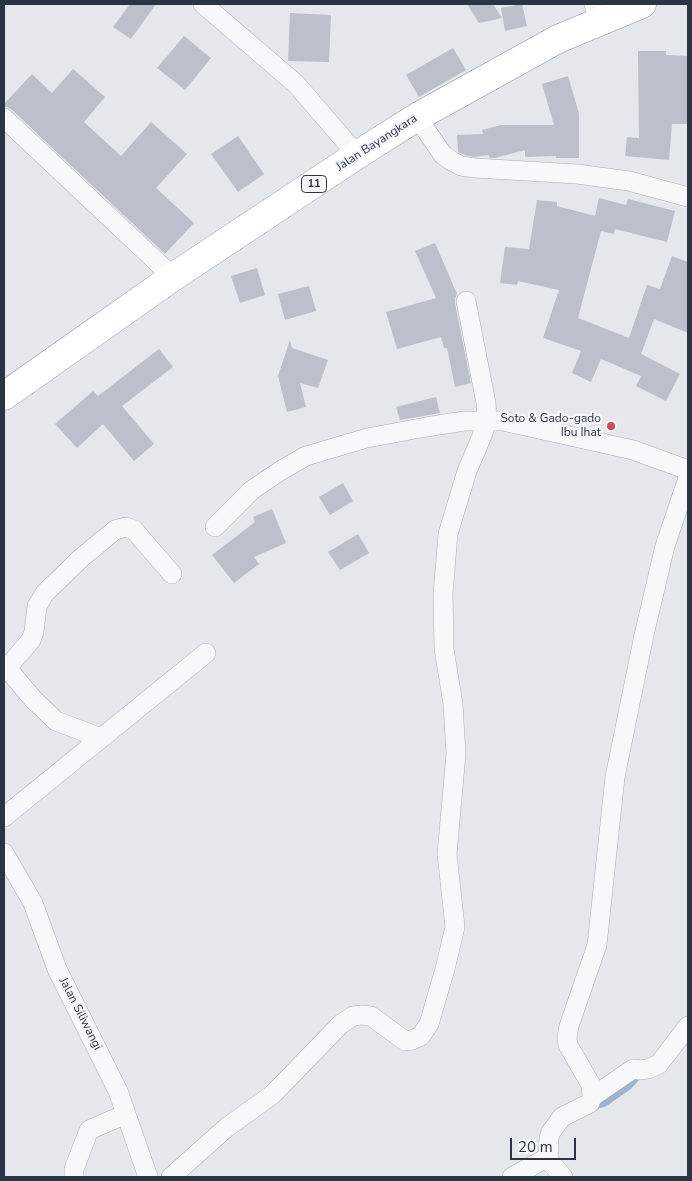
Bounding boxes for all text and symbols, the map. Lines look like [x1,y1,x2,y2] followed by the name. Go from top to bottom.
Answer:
[334,111,420,175] street label: Jalan Bayangkara
[302,175,326,192] road number: 11
[500,412,601,440] place label: Soto & Gado-gado Ibu Ihat
[605,420,617,432] marker: Soto & Gado-gado Ibu Ihat
[56,975,104,1053] street label: Jalan Siliwangi
[512,1128,578,1160] scale bar
[518,1137,553,1157] text: 20 m

